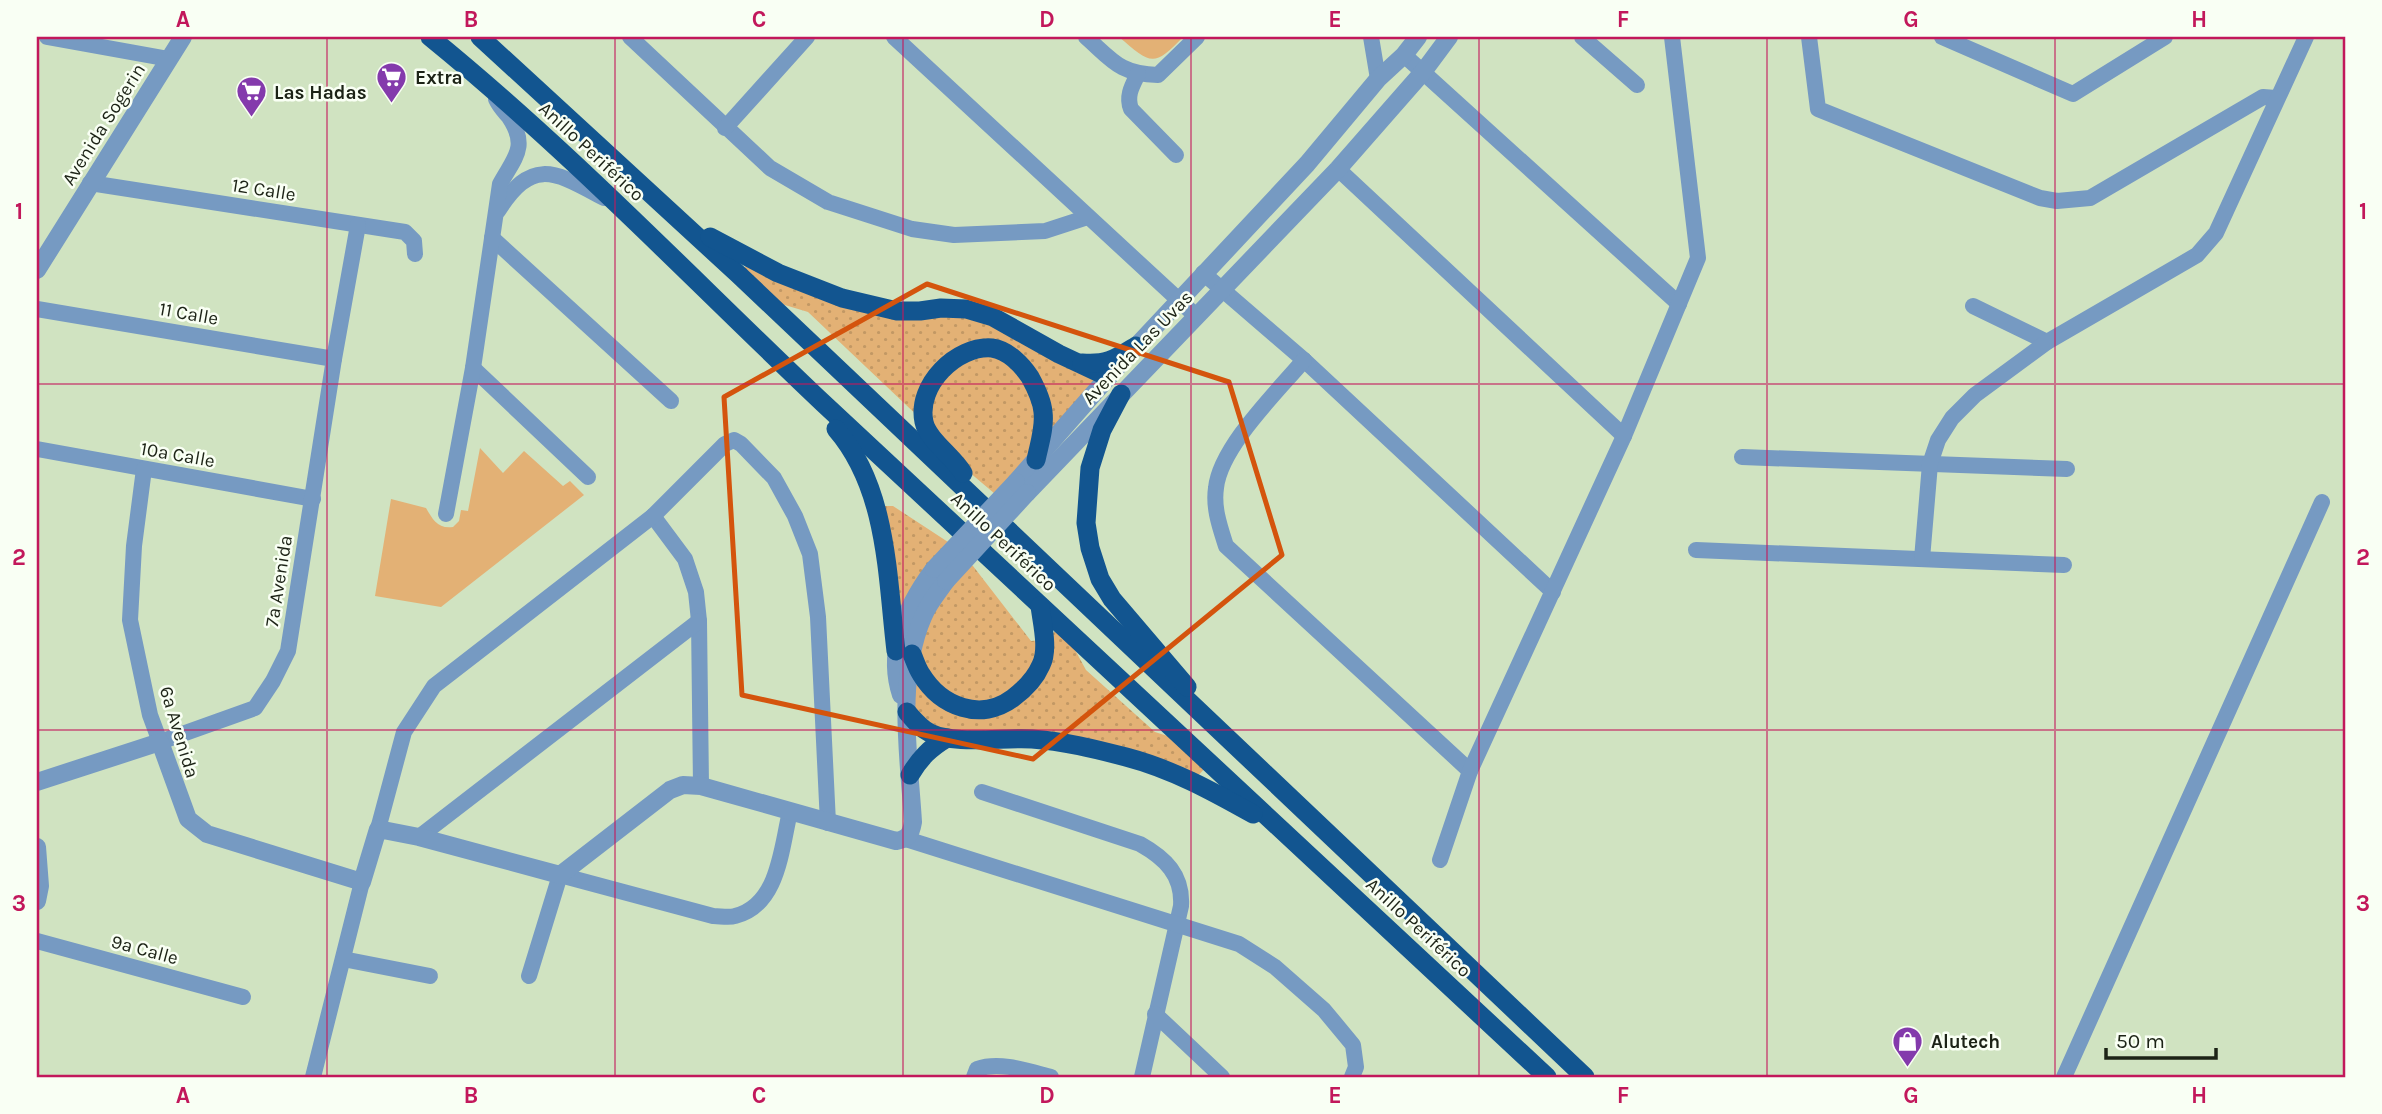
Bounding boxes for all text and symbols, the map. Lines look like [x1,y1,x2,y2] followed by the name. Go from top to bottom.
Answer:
[176,6,190,33] text: A
[464,6,478,33] text: B
[752,6,766,33] text: C
[1039,6,1055,33] text: D
[1328,6,1342,33] text: E
[1617,6,1629,33] text: F
[1903,6,1919,33] text: G
[2191,6,2207,33] text: H
[58,60,150,190] street label: Avenida Sogerin
[375,60,409,104] supermarket icon: Extra
[415,67,463,89] place label: Extra
[234,75,268,119] supermarket icon: Las Hadas
[274,82,367,104] place label: Las Hadas
[534,98,648,206] street label: Anillo Periférico
[230,174,297,206] street label: 12 Calle
[15,198,23,225] text: 1
[2359,198,2367,225] text: 1
[1078,286,1198,409] street label: Avenida Las Uvas
[158,298,220,330] street label: 11 Calle
[139,438,217,472] street label: 10a Calle
[946,488,1060,596] street label: Anillo Periférico
[261,534,297,629] street label: 7a Avenida
[12,544,26,571] text: 2
[2356,544,2370,571] text: 2
[155,684,203,781] street label: 6a Avenida
[1361,874,1475,982] street label: Anillo Periférico
[12,890,26,917] text: 3
[2356,890,2370,917] text: 3
[109,930,181,969] street label: 9a Calle
[2106,1016,2216,1060] scale bar
[1891,1024,1925,1068] shop icon: Alutech
[2116,1029,2165,1053] text: 50 m
[1931,1031,2000,1053] place label: Alutech
[176,1082,190,1109] text: A
[464,1082,478,1109] text: B
[752,1082,766,1109] text: C
[1039,1082,1055,1109] text: D
[1328,1082,1342,1109] text: E
[1617,1082,1629,1109] text: F
[1903,1082,1919,1109] text: G
[2191,1082,2207,1109] text: H

